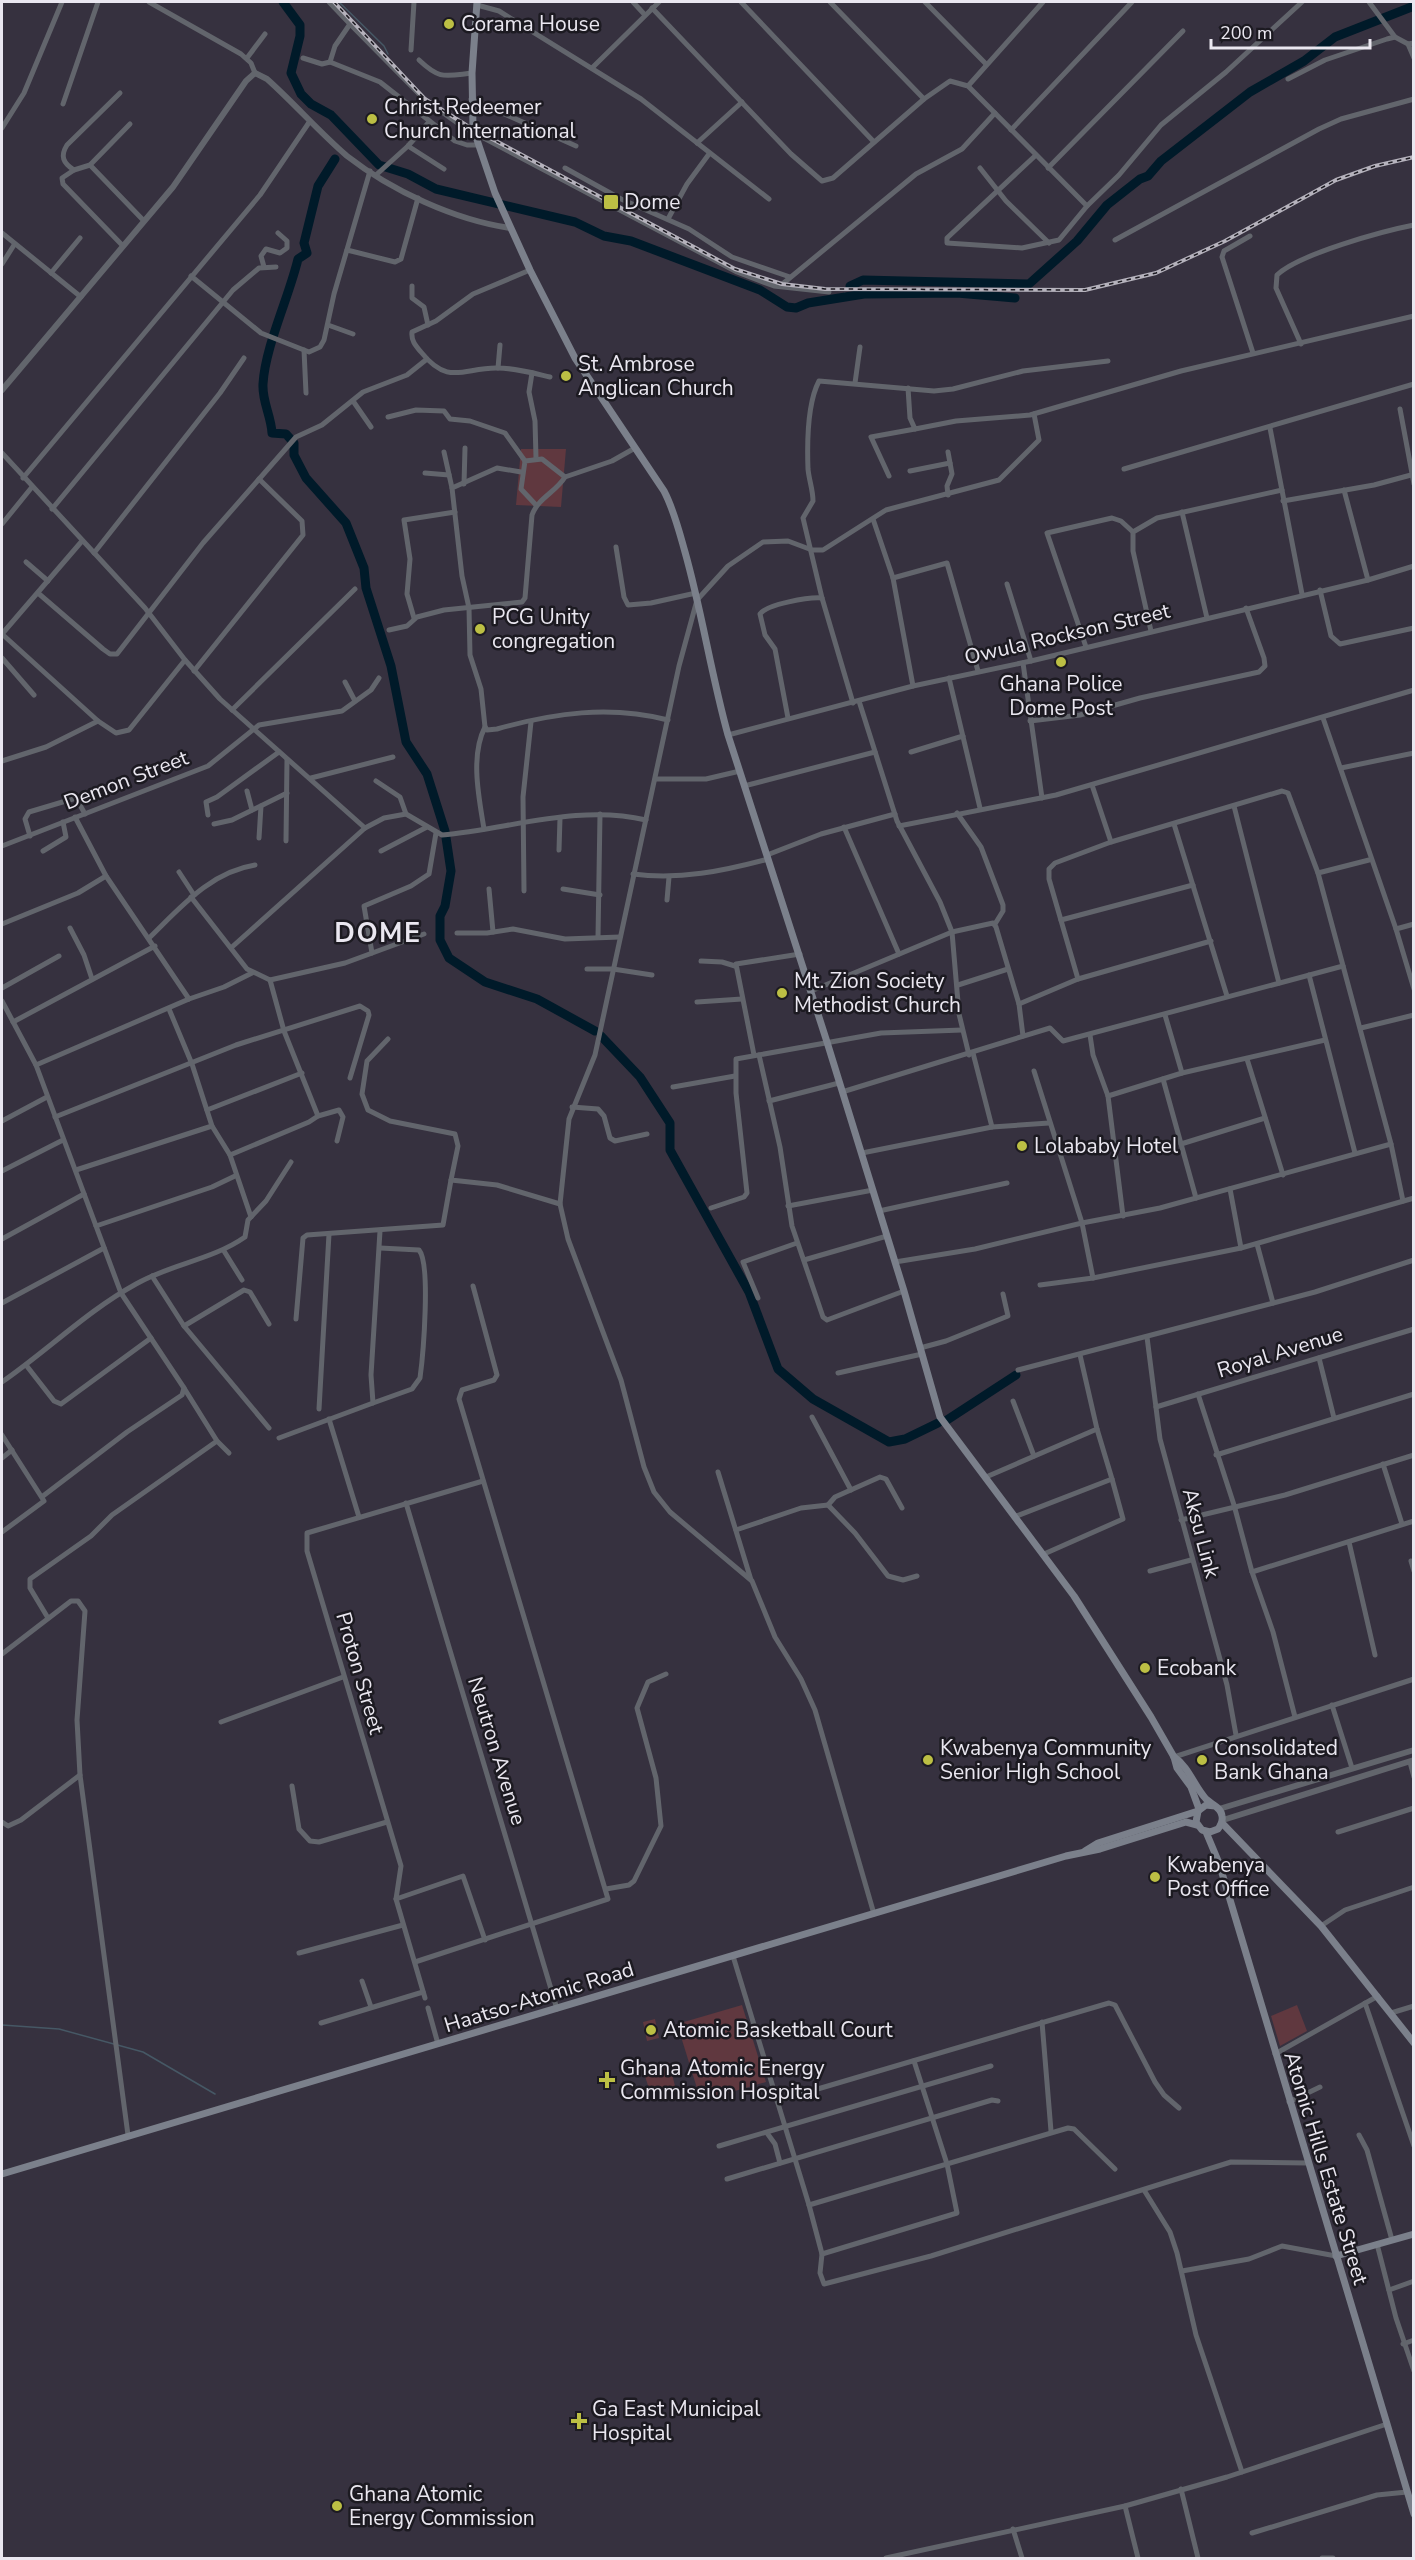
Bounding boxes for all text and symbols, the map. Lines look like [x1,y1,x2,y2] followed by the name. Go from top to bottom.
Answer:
[461,10,600,38] place label: Corama House
[1211,12,1370,50] scale bar
[442,17,456,31] marker: Corama House
[1220,21,1272,45] text: 200 m
[384,93,577,145] place label: Christ Redeemer Church International
[365,112,379,126] marker: Christ Redeemer Church International
[624,188,680,216] place label: Dome
[602,193,620,211] marker: Dome
[578,350,734,402] place label: St. Ambrose Anglican Church
[559,369,573,383] marker: St. Ambrose Anglican Church
[961,597,1173,671] street label: Owula Rockson Street
[492,603,615,655] place label: PCG Unity congregation
[473,622,487,636] marker: PCG Unity congregation
[1054,655,1068,669] marker: Ghana Police Dome Post
[999,670,1123,722] place label: Ghana Police Dome Post
[60,743,193,817] street label: Demon Street
[334,915,422,952] district label: DOME
[794,967,961,1019] place label: Mt. Zion Society Methodist Church
[775,986,789,1000] marker: Mt. Zion Society Methodist Church
[1034,1132,1179,1160] place label: Lolababy Hotel
[1015,1139,1029,1153] marker: Lolababy Hotel
[1214,1320,1346,1384] street label: Royal Avenue
[1176,1485,1227,1581] street label: Aksu Link
[329,1609,391,1738] street label: Proton Street
[1157,1654,1237,1682] place label: Ecobank
[1138,1661,1152,1675] marker: Ecobank
[461,1673,533,1829] street label: Neutron Avenue
[940,1734,1152,1786] place label: Kwabenya Community Senior High School
[1214,1734,1338,1786] place label: Consolidated Bank Ghana
[921,1753,935,1767] marker: Kwabenya Community Senior High School
[1195,1753,1209,1767] marker: Consolidated Bank Ghana
[1167,1851,1269,1903] place label: Kwabenya Post Office
[1148,1870,1162,1884] marker: Kwabenya Post Office
[441,1955,637,2039] street label: Haatso-Atomic Road
[663,2016,893,2044] place label: Atomic Basketball Court
[644,2023,658,2037] marker: Atomic Basketball Court
[1277,2048,1375,2289] street label: Atomic Hills Estate Street
[620,2054,825,2106] place label: Ghana Atomic Energy Commission Hospital
[598,2071,616,2089] marker: Ghana Atomic Energy Commission Hospital
[592,2395,761,2447] place label: Ga East Municipal Hospital
[570,2412,588,2430] marker: Ga East Municipal Hospital
[349,2480,535,2532] place label: Ghana Atomic Energy Commission
[330,2499,344,2513] marker: Ghana Atomic Energy Commission

